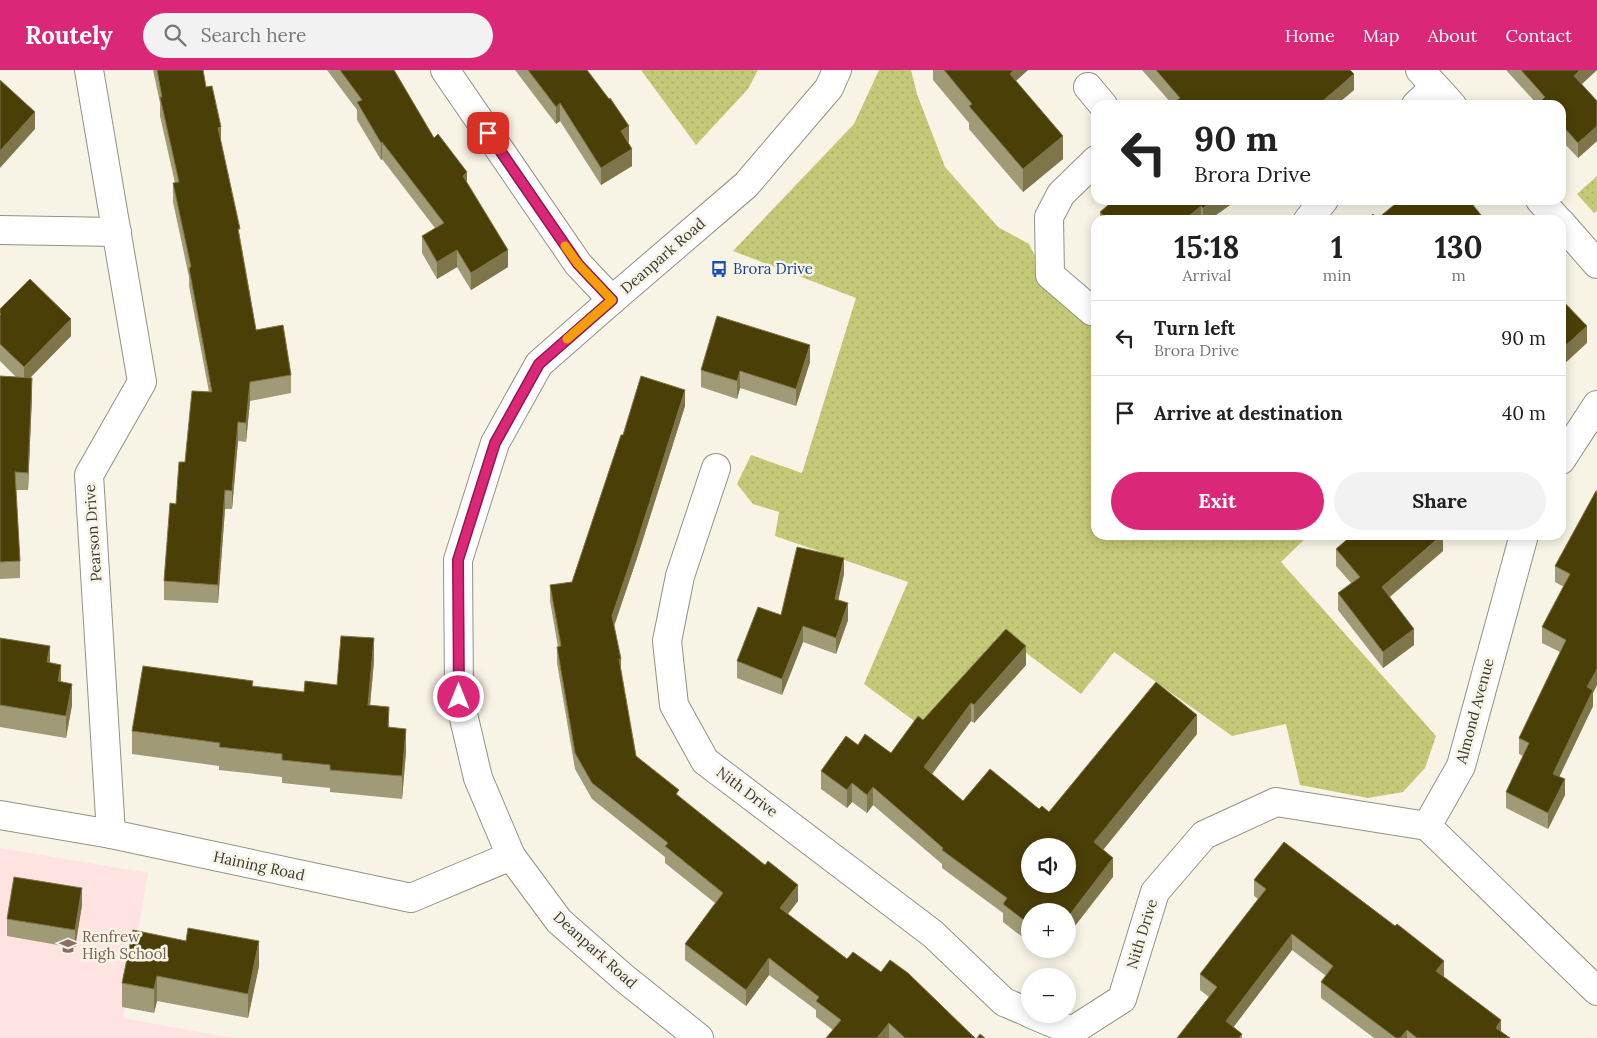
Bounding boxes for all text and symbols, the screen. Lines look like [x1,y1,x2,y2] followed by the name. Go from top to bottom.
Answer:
[143,13,493,58] search box
[25,20,113,51] text: Routely
[161,21,189,49] icon: search
[201,23,306,47] text: Search here
[1285,24,1335,47] text: Home
[1363,24,1399,47] text: Map
[1427,24,1477,47] text: About
[1505,24,1572,47] text: Contact
[467,112,509,154] pin
[1194,116,1278,161] text: 90 m
[474,119,502,147] icon: arrive
[1111,120,1176,185] icon: left
[1194,160,1311,188] text: Brora Drive
[616,214,709,298] street label: Deanpark Road
[1174,228,1240,266] text: 15:18
[1331,228,1343,266] text: 1
[1435,228,1483,266] text: 130
[709,259,729,279] bus stop icon: Brora Drive
[733,259,813,278] place label: Brora Drive
[1182,265,1231,285] text: Arrival
[1323,265,1351,285] text: min
[1452,265,1466,285] text: m
[1154,316,1235,340] text: Turn left
[1111,324,1139,352] icon: left
[1501,326,1546,350] text: 90 m
[1154,340,1239,360] text: Brora Drive
[1111,399,1139,427] icon: arrive
[1154,401,1343,425] text: Arrive at destination
[1502,401,1546,425] text: 40 m
[1111,472,1324,530] button: Exit
[1334,472,1546,530] button: Share
[80,484,105,582] street label: Pearson Drive
[1451,656,1498,767] street label: Almond Avenue
[432,670,484,722] position arrow
[713,762,782,821] street label: Nith Drive
[1021,838,1076,1023] map controls
[1021,838,1076,893] button: sound
[212,847,307,884] street label: Haining Road
[1122,897,1161,971] street label: Nith Drive
[1021,903,1076,958] button: +
[550,907,641,992] street label: Deanpark Road
[82,927,167,963] place label: Renfrew High School
[58,936,78,956] school or university icon: Renfrew High School
[1021,968,1076,1023] button: −

